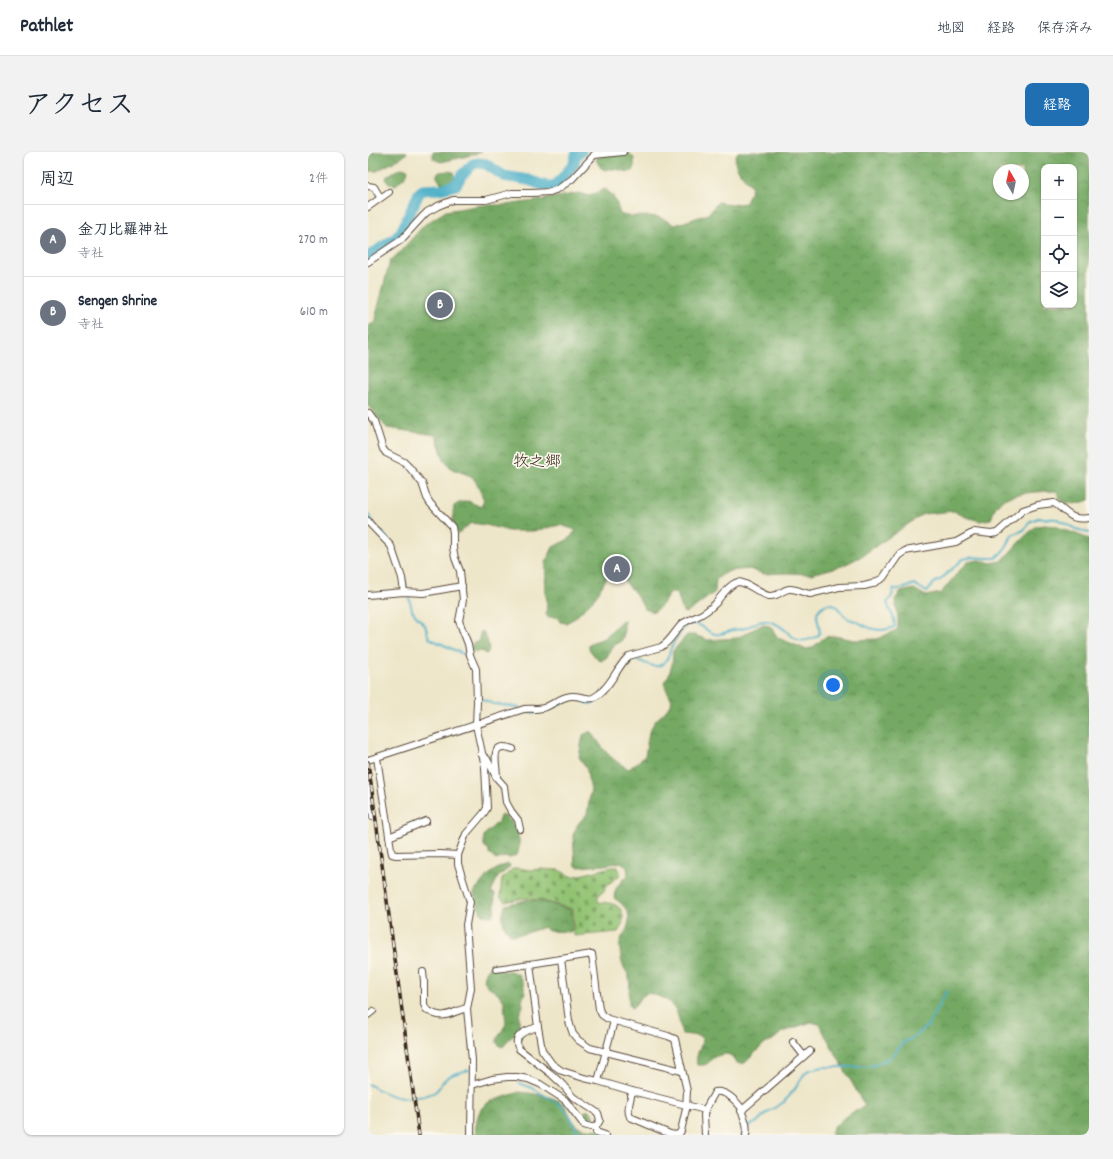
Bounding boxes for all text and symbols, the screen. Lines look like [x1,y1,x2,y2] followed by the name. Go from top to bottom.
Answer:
[20,14,73,41] text: Pathlet
[937,19,965,39] text: 地図
[987,19,1015,39] text: 経路
[1037,19,1093,39] text: 保存済み
[1025,83,1089,126] button: 経路
[24,88,134,128] text: アクセス
[993,164,1029,200] north arrow
[1041,164,1077,308] map controls
[1041,164,1077,200] button: +
[40,169,74,193] text: 周辺
[309,170,328,189] text: 2件
[1041,200,1077,236] button: −
[78,220,168,242] text: 金刀比羅神社
[49,231,57,250] text: A
[298,231,328,250] text: 270 m
[1041,236,1077,272] button: locate
[78,245,104,264] text: 寺社
[1041,272,1077,308] button: layers
[427,290,453,320] pin: B
[78,291,157,313] text: Sengen Shrine
[50,303,56,322] text: B
[300,303,328,322] text: 610 m
[78,316,104,335] text: 寺社
[513,451,561,474] district label: 牧之郷
[604,554,630,584] pin: A
[823,675,843,695] your location

